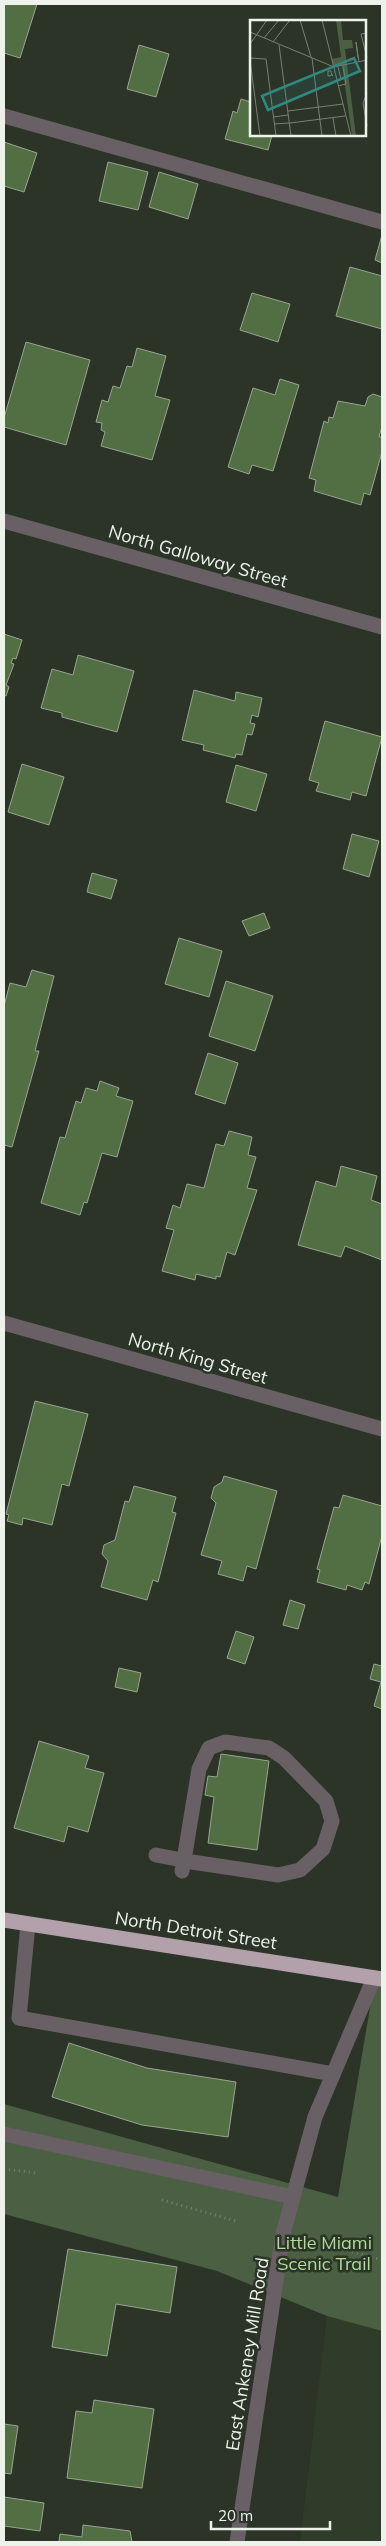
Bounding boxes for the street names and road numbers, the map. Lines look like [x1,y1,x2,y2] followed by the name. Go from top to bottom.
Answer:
[106,519,290,593] street label: North Galloway Street
[126,1327,270,1389] street label: North King Street
[113,1906,279,1954] street label: North Detroit Street
[220,2256,274,2452] street label: East Ankeney Mill Road

